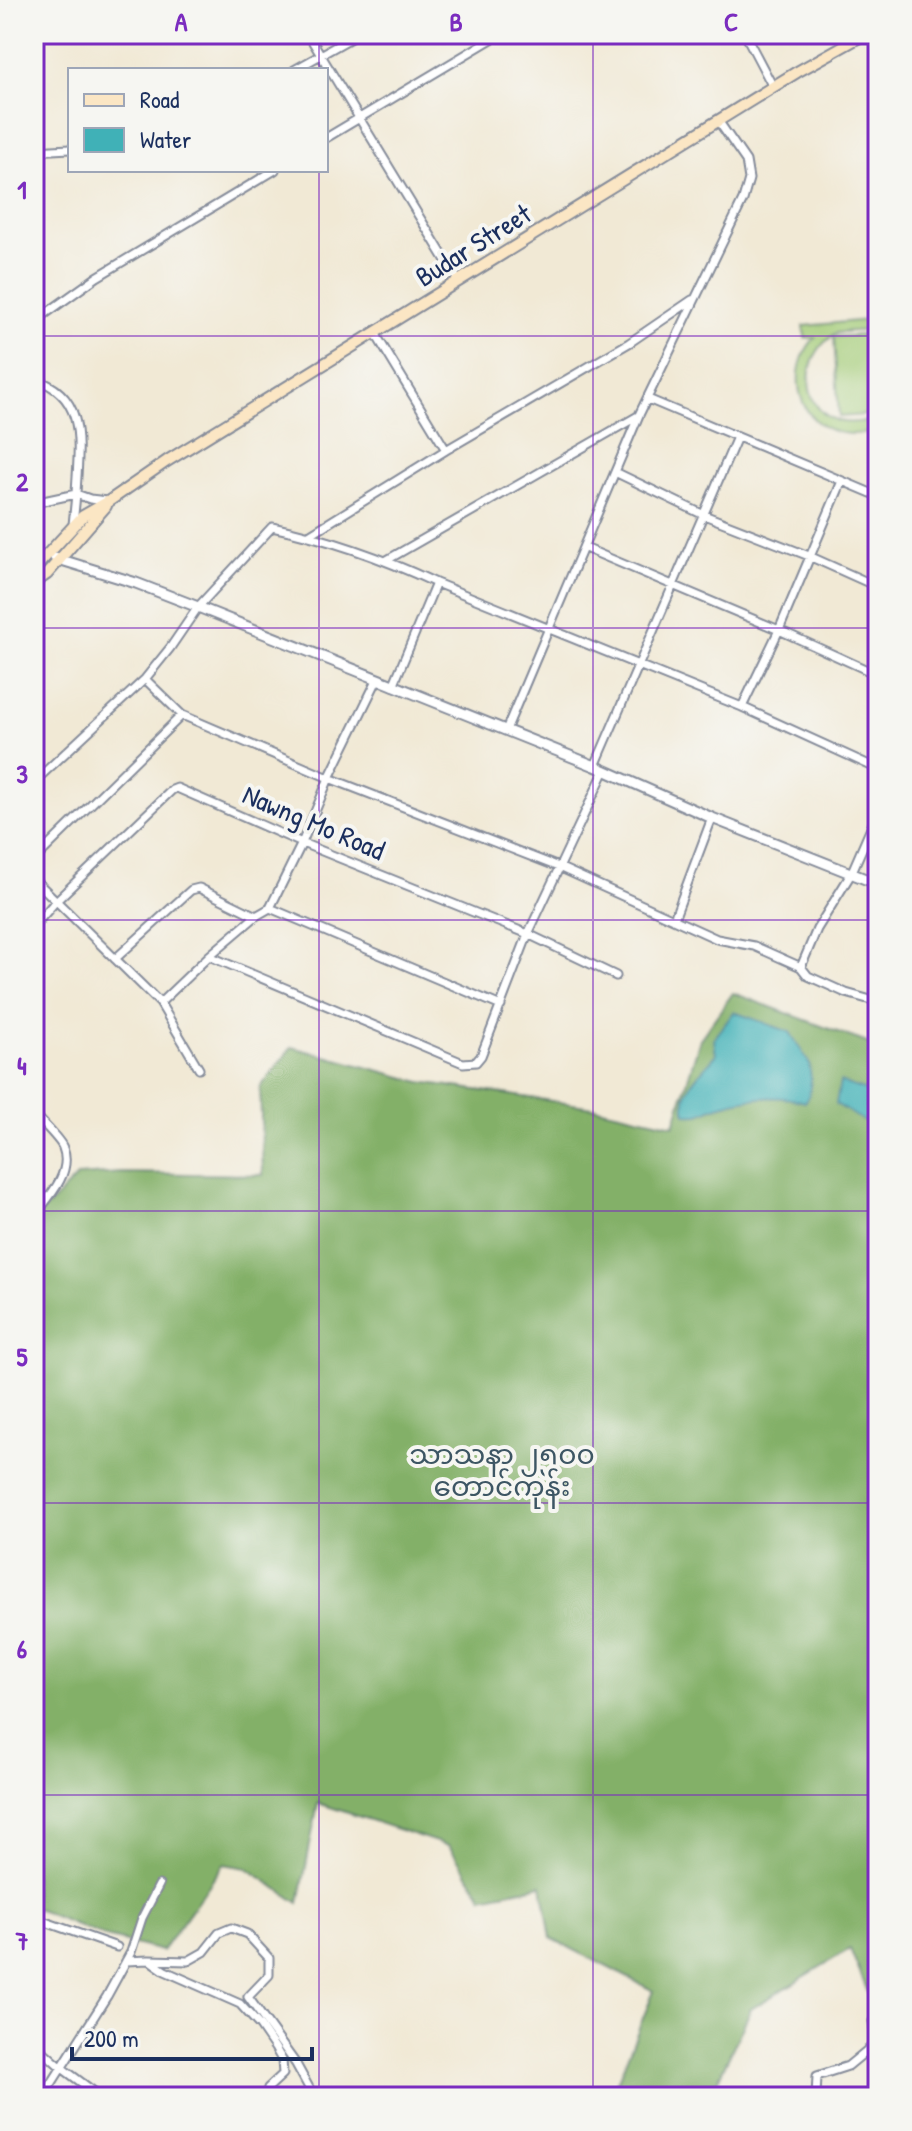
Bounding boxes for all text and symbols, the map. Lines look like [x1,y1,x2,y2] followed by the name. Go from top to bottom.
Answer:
[175,4,188,39] text: A
[449,4,463,39] text: B
[724,4,738,39] text: C
[68,68,328,172] legend
[140,83,179,115] text: Road
[140,123,191,155] text: Water
[17,172,27,207] text: 1
[408,194,538,295] street label: Budar Street
[16,464,29,499] text: 2
[16,756,28,791] text: 3
[237,775,391,869] street label: Nawng Mo Road
[17,1048,27,1083] text: 4
[17,1339,28,1374] text: 5
[409,1435,595,1509] park label: သာသနာ ၂၅၀၀ တောင်ကုန်း
[17,1631,28,1666] text: 6
[15,1923,29,1958] text: 7
[72,2011,312,2061] scale bar
[84,2022,139,2054] text: 200 m

